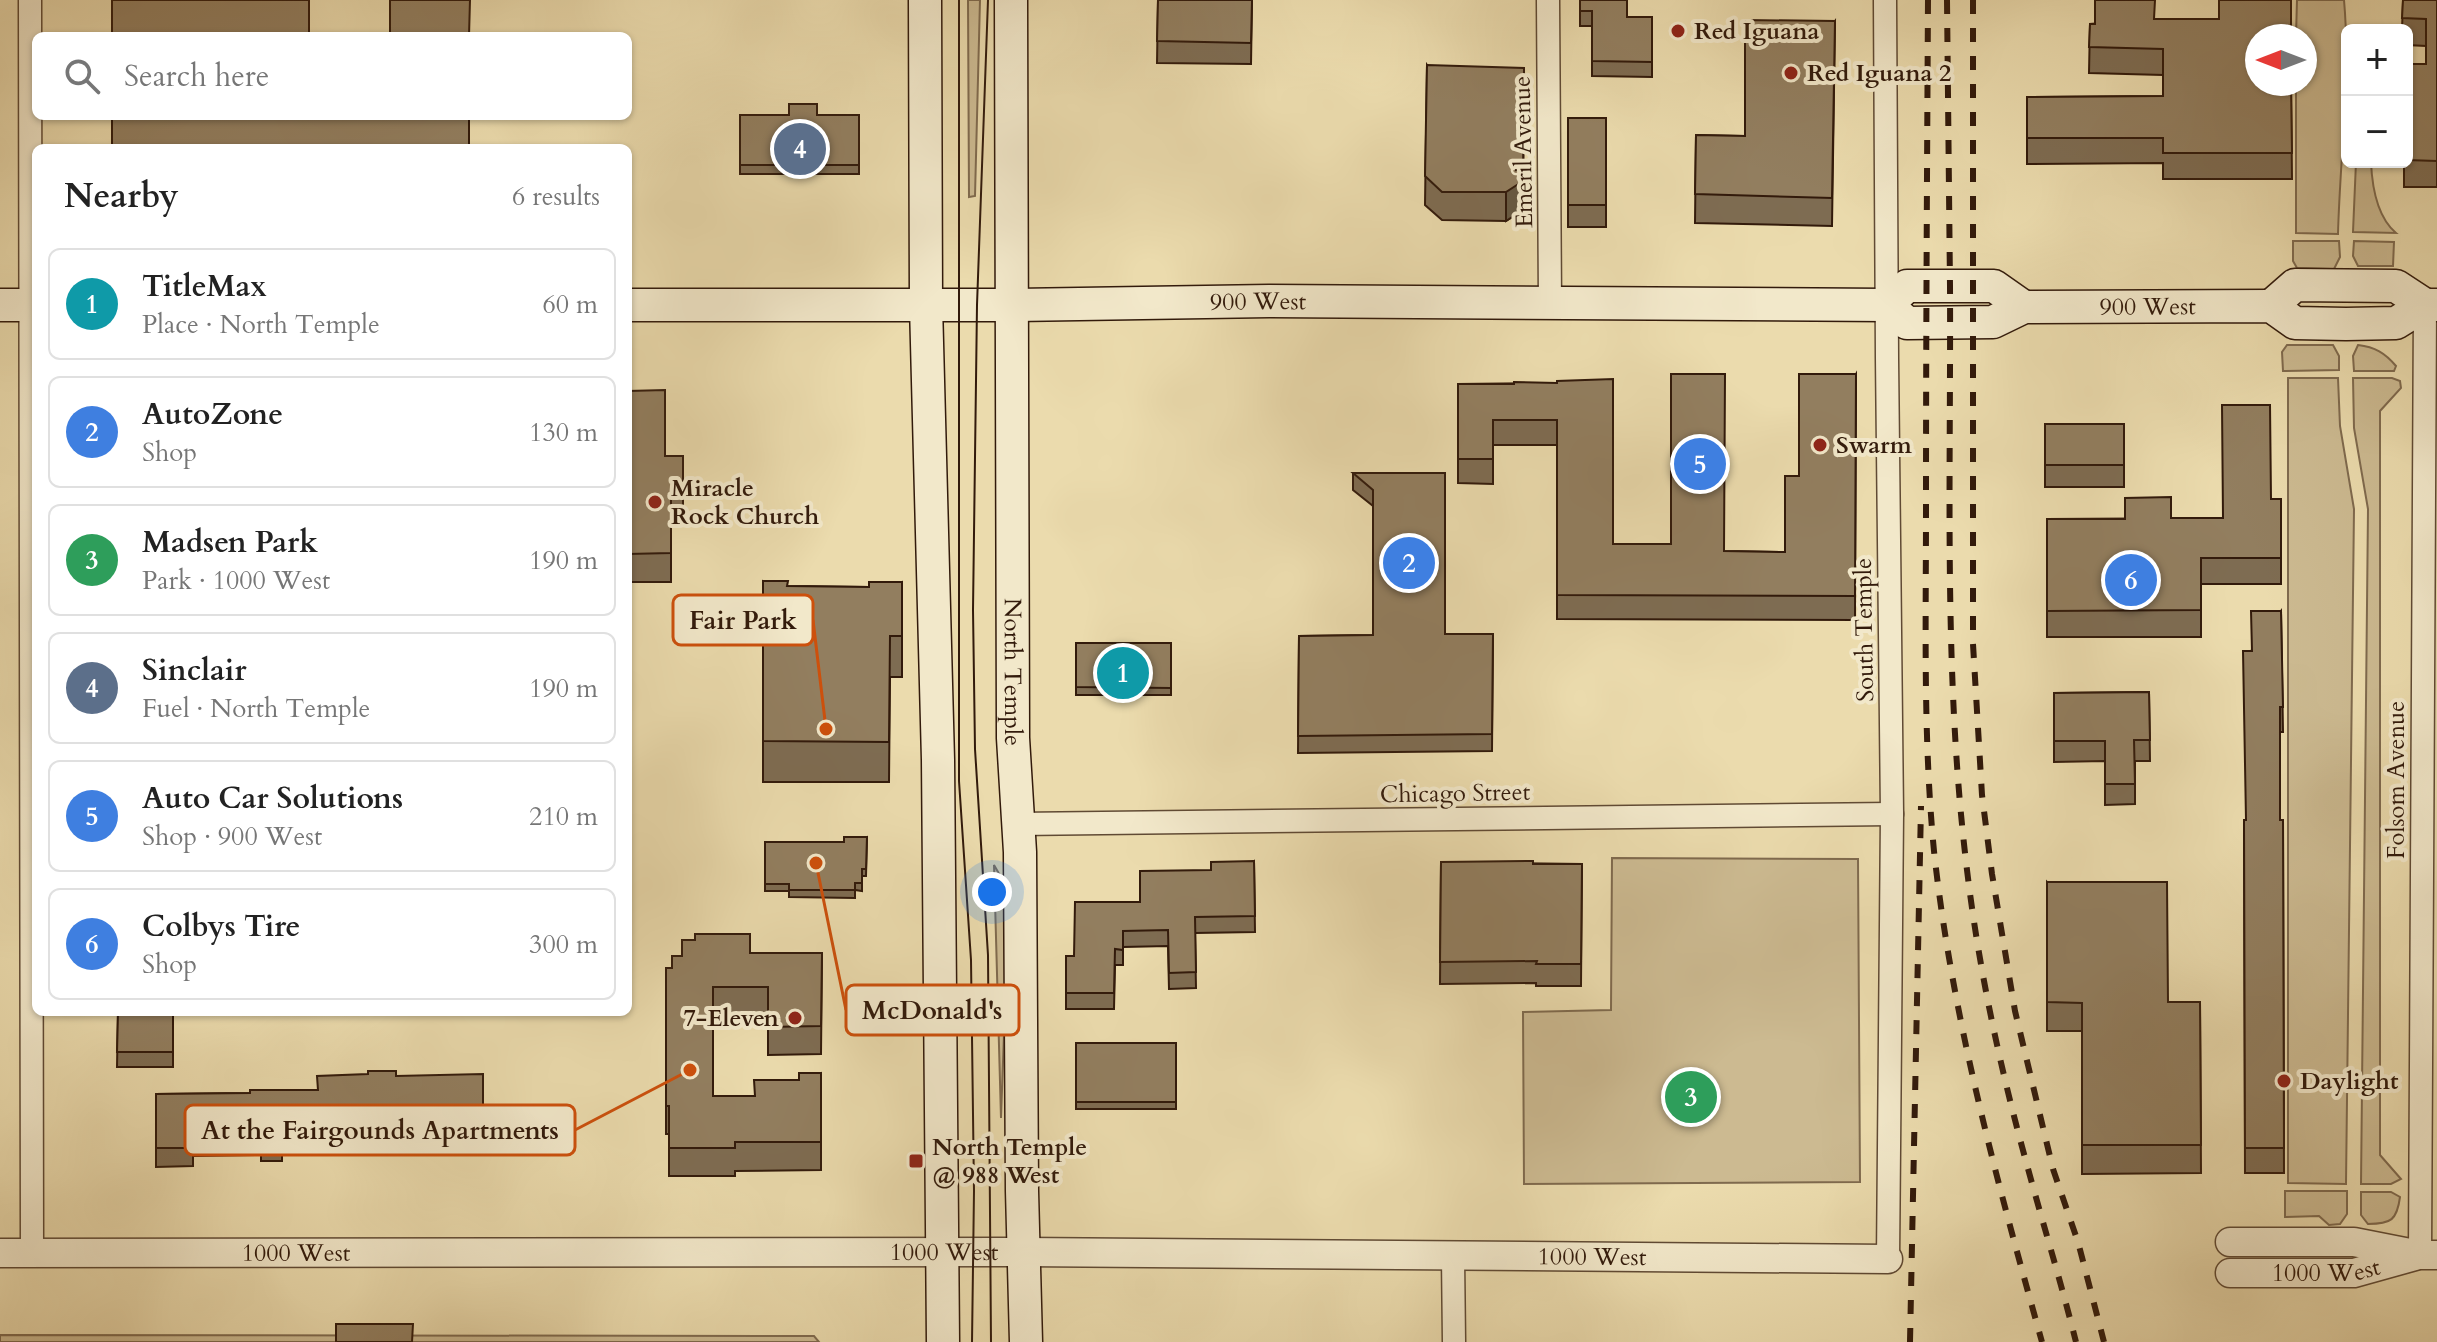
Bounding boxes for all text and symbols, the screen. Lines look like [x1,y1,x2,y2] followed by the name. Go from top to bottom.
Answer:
[1694,15,1820,48] place label: Red Iguana
[1669,22,1687,40] marker: Red Iguana
[2245,24,2317,96] north arrow
[2341,24,2413,168] map controls
[2341,24,2413,96] button: +
[32,32,632,120] search box
[60,54,104,98] icon: search
[124,56,269,97] text: Search here
[1807,57,1951,90] place label: Red Iguana 2
[1782,64,1800,82] marker: Red Iguana 2
[1506,76,1541,228] street label: Emeril Avenue
[2341,96,2413,168] button: −
[774,119,826,179] pin: 4
[64,173,179,219] text: Nearby
[512,179,600,214] text: 6 results
[142,266,267,307] text: TitleMax
[1210,285,1307,319] street label: 900 West
[85,287,99,322] text: 1
[542,287,598,322] text: 60 m
[2099,290,2196,324] street label: 900 West
[142,307,380,342] text: Place · North Temple
[142,394,283,435] text: AutoZone
[85,415,99,450] text: 2
[529,415,598,450] text: 130 m
[1836,429,1913,462] place label: Swarm
[1674,434,1726,494] pin: 5
[142,435,197,470] text: Shop
[1811,436,1829,454] marker: Swarm
[671,472,819,533] place label: Miracle Rock Church
[646,493,664,511] marker: Miracle Rock Church
[142,522,318,563] text: Madsen Park
[1383,533,1435,593] pin: 2
[85,543,99,578] text: 3
[529,543,598,578] text: 190 m
[2105,550,2157,610] pin: 6
[1847,558,1882,702] street label: South Temple
[142,563,330,598] text: Park · 1000 West
[673,595,813,645] callout: Fair Park
[996,598,1029,747] street label: North Temple
[689,603,798,638] text: Fair Park
[1097,643,1149,703] pin: 1
[142,650,246,691] text: Sinclair
[85,671,99,706] text: 4
[529,671,598,706] text: 190 m
[142,691,370,726] text: Fuel · North Temple
[2380,701,2413,859] street label: Folsom Avenue
[1380,776,1531,811] street label: Chicago Street
[142,778,403,819] text: Auto Car Solutions
[85,799,99,834] text: 5
[529,799,598,834] text: 210 m
[142,819,322,854] text: Shop · 900 West
[972,872,1012,912] your location
[142,906,300,947] text: Colbys Tire
[85,927,99,962] text: 6
[529,927,598,962] text: 300 m
[142,947,197,982] text: Shop
[846,985,1019,1035] callout: McDonald's
[862,993,1002,1028] text: McDonald's
[683,1002,780,1035] place label: 7-Eleven
[786,1009,804,1027] marker: 7-Eleven
[2300,1065,2399,1098] place label: Daylight
[1665,1067,1717,1127] pin: 3
[2275,1072,2293,1090] marker: Daylight
[185,1105,575,1155] callout: At the Fairgounds Apartments
[201,1113,559,1148] text: At the Fairgounds Apartments
[932,1131,1087,1192] place label: North Temple @ 988 West
[907,1152,925,1170] marker: North Temple @ 988 West
[890,1236,999,1269] street label: 1000 West
[242,1237,351,1270] street label: 1000 West
[1538,1240,1647,1274] street label: 1000 West
[2272,1250,2384,1290] street label: 1000 West

